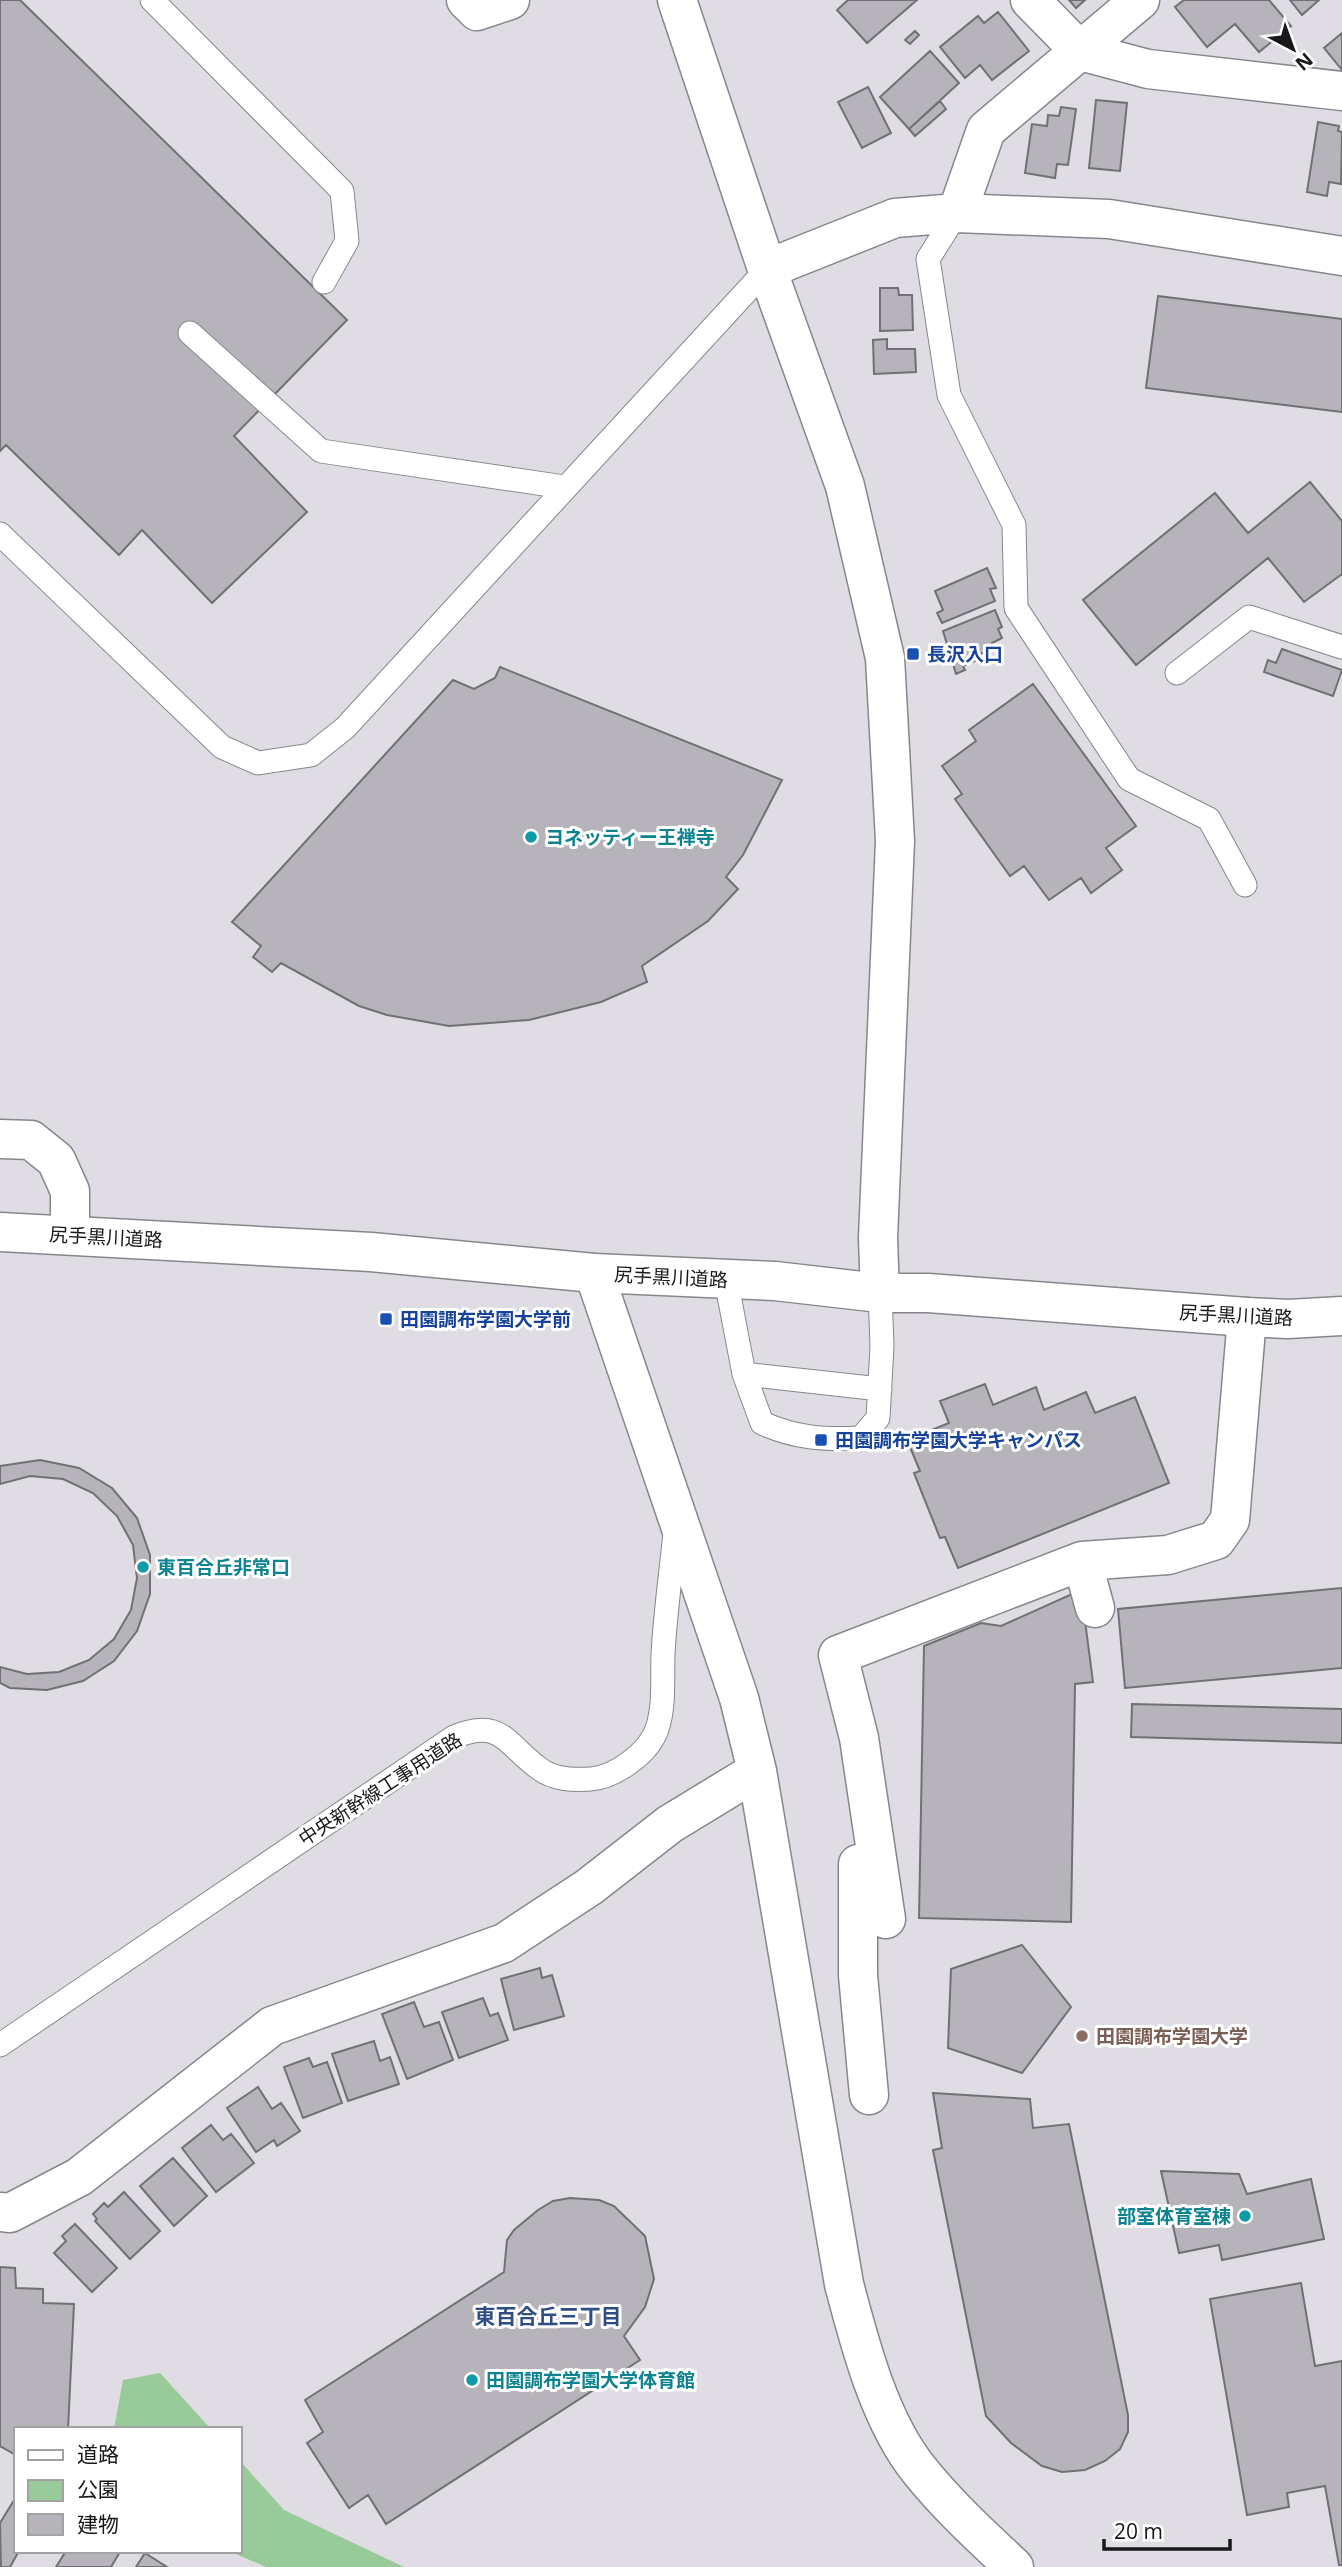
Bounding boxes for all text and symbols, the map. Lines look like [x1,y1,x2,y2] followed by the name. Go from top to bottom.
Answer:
[1258,14,1328,84] north arrow
[1290,47,1319,77] text: N
[927,641,1003,667] place label: 長沢入口
[905,646,921,662] marker: 長沢入口
[545,824,715,850] place label: ヨネッティー王禅寺
[523,829,539,845] marker: ヨネッティー王禅寺
[48,1221,164,1253] street label: 尻手黒川道路
[613,1261,729,1293] street label: 尻手黒川道路
[1178,1299,1294,1331] street label: 尻手黒川道路
[400,1306,571,1332] place label: 田園調布学園大学前
[378,1311,394,1327] marker: 田園調布学園大学前
[835,1427,1082,1453] place label: 田園調布学園大学キャンパス
[813,1432,829,1448] marker: 田園調布学園大学キャンパス
[157,1554,290,1580] place label: 東百合丘非常口
[135,1559,151,1575] marker: 東百合丘非常口
[293,1726,467,1852] street label: 中央新幹線工事用道路
[1096,2023,1248,2049] place label: 田園調布学園大学
[1074,2028,1090,2044] marker: 田園調布学園大学
[1117,2203,1231,2229] place label: 部室体育室棟
[1237,2208,1253,2224] marker: 部室体育室棟
[475,2302,622,2330] district label: 東百合丘三丁目
[486,2367,695,2393] place label: 田園調布学園大学体育館
[464,2372,480,2388] marker: 田園調布学園大学体育館
[14,2427,242,2553] legend
[77,2440,119,2468] text: 道路
[77,2475,119,2503] text: 公園
[1104,2508,1230,2552] scale bar
[77,2510,119,2538] text: 建物
[1114,2517,1163,2545] text: 20 m

